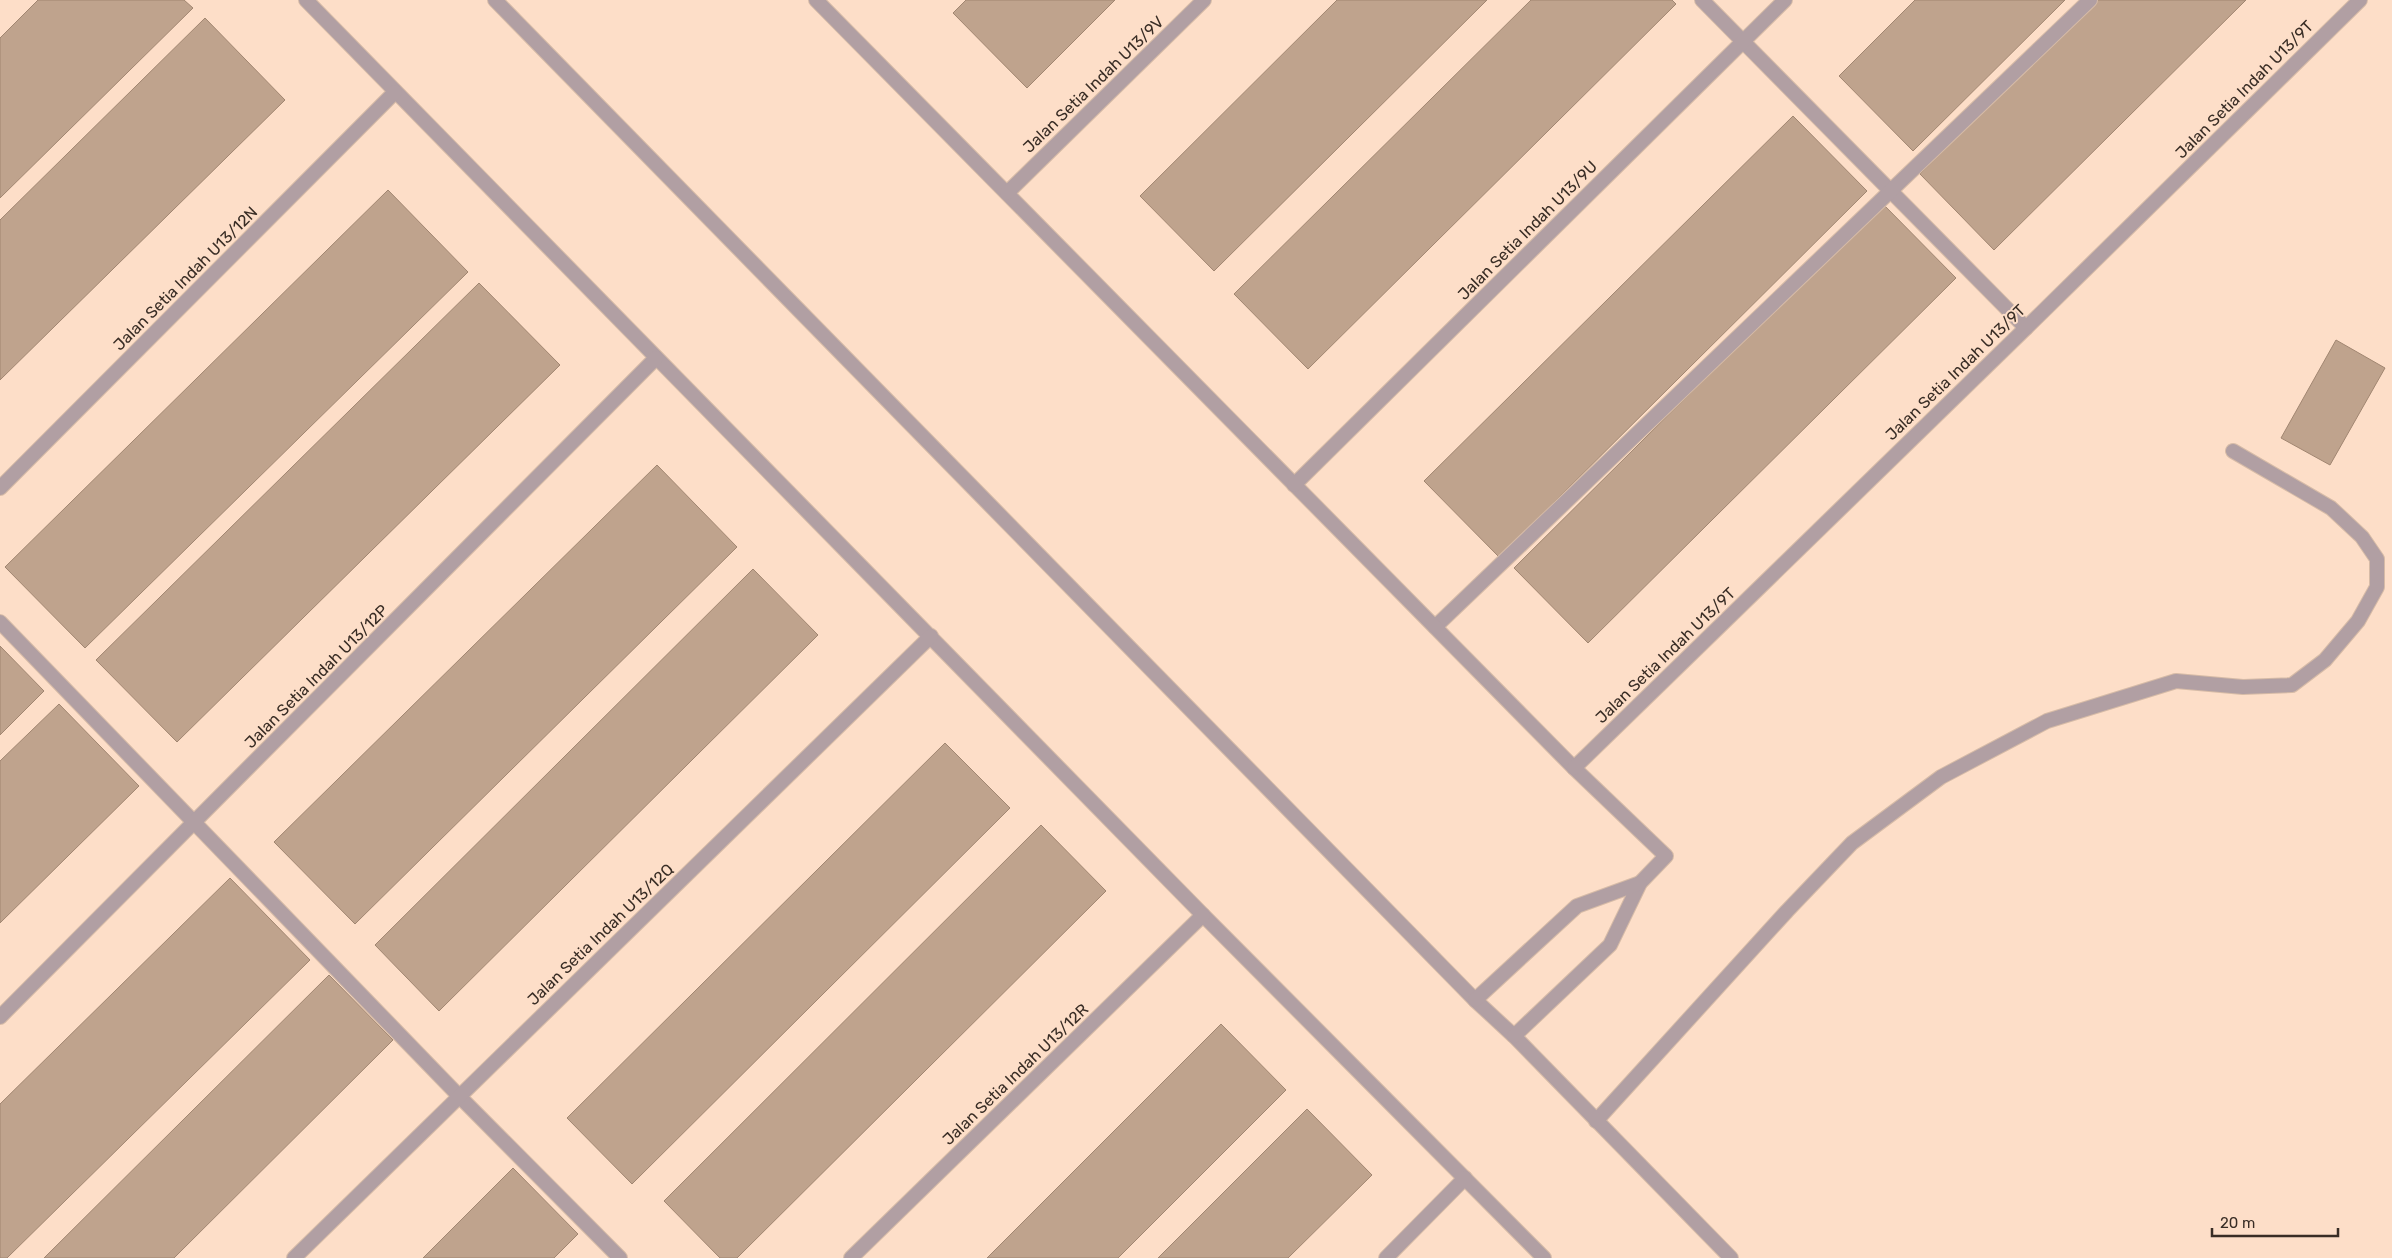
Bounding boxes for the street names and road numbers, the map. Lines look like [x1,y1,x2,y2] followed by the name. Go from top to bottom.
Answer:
[1019,12,1168,157] street label: Jalan Setia Indah U13/9V
[2171,16,2317,162] street label: Jalan Setia Indah U13/9T
[1454,157,1601,304] street label: Jalan Setia Indah U13/9U
[109,202,261,354] street label: Jalan Setia Indah U13/12N
[1881,301,2029,444] street label: Jalan Setia Indah U13/9T
[1591,584,1739,727] street label: Jalan Setia Indah U13/9T
[241,601,392,752] street label: Jalan Setia Indah U13/12P
[523,860,677,1009] street label: Jalan Setia Indah U13/12Q
[939,1000,1092,1149] street label: Jalan Setia Indah U13/12R

